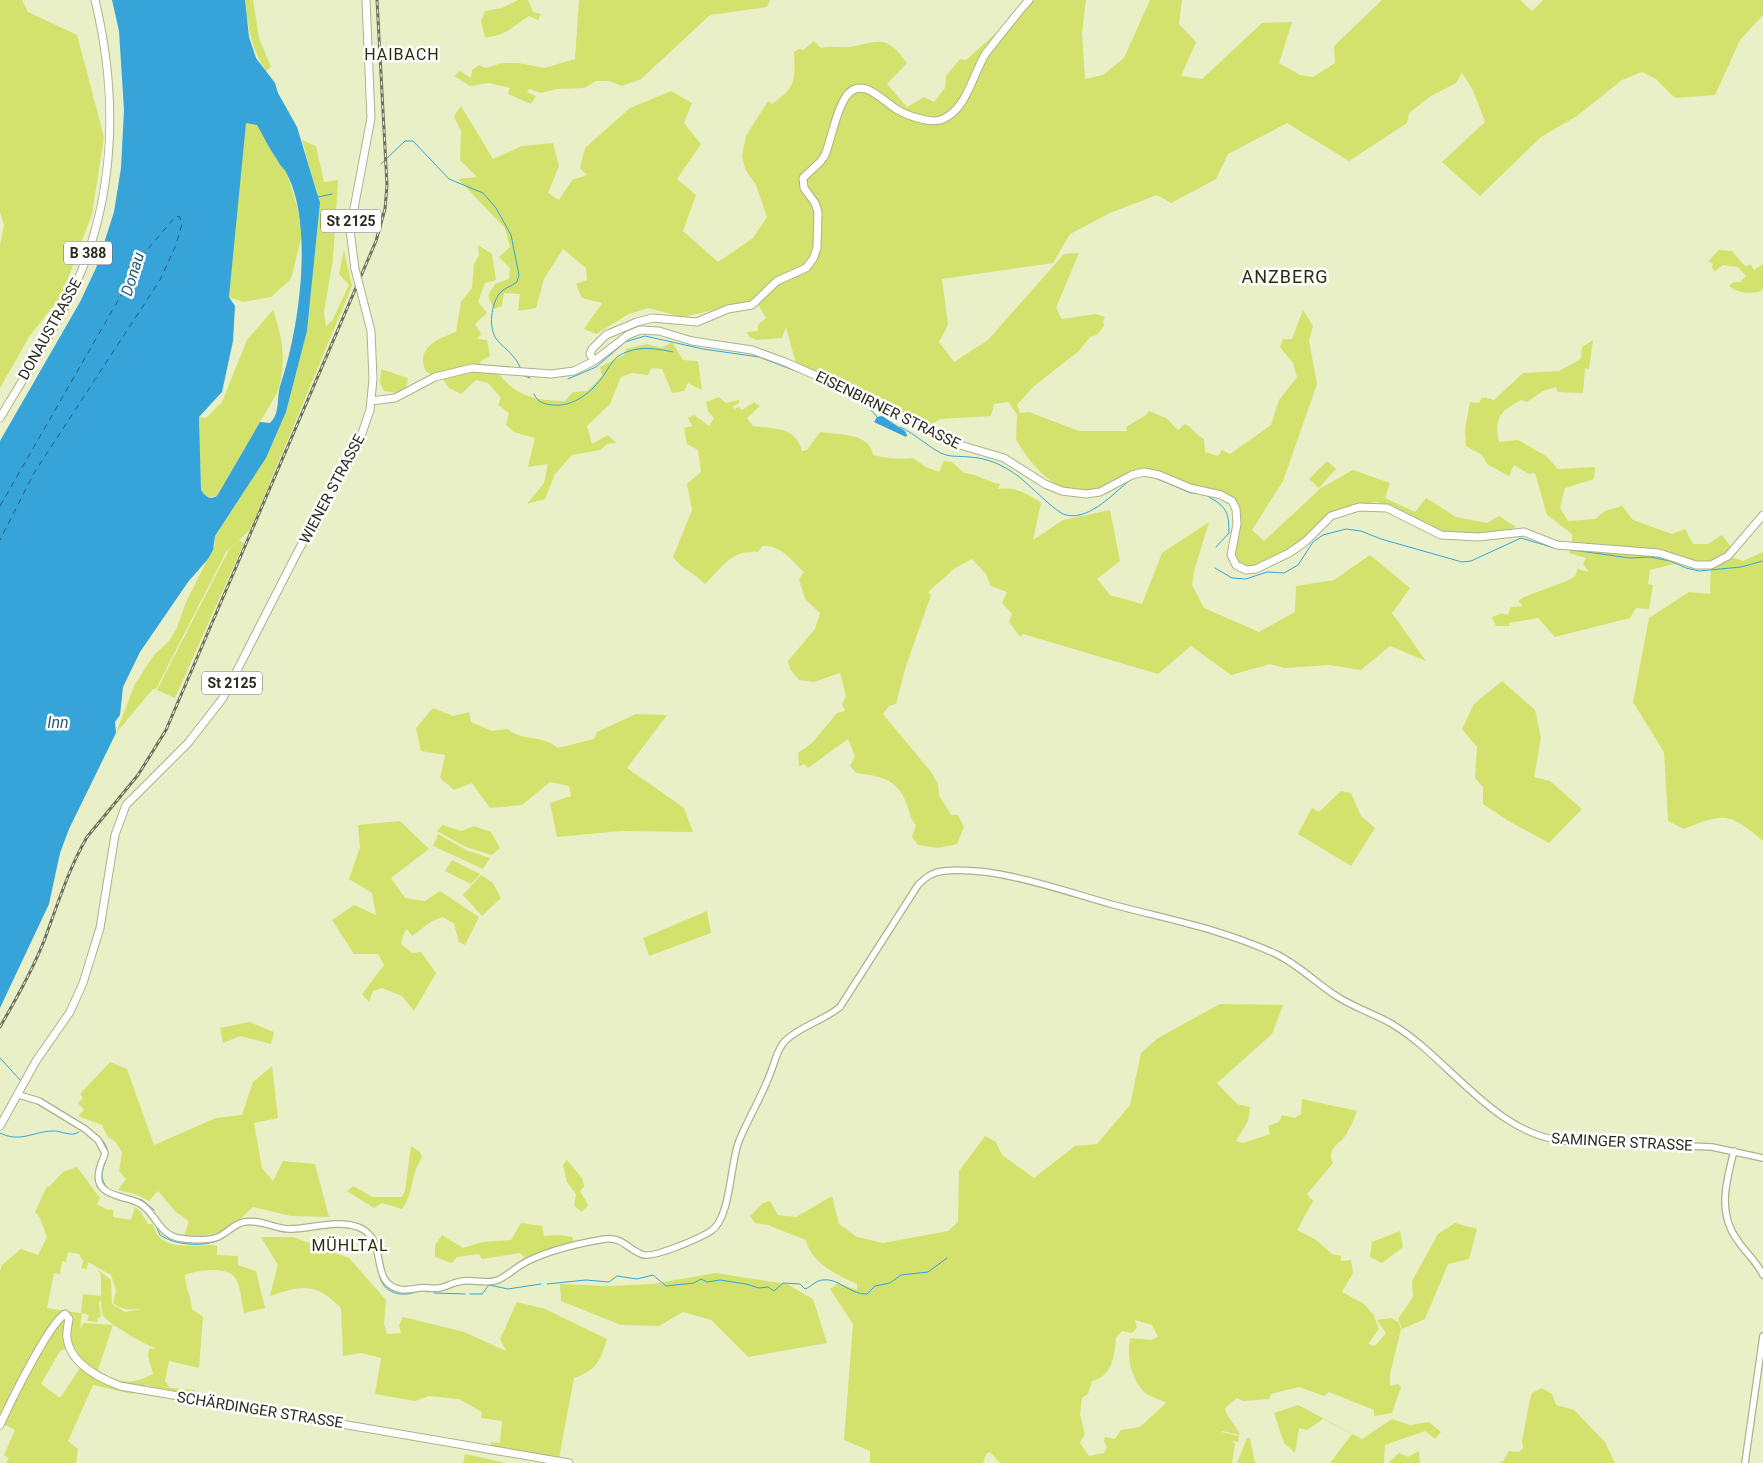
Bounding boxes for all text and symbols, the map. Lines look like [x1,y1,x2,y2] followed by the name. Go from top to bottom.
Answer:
[364,45,440,64] district label: HAIBACH
[321,210,381,232] road number: St 2125
[64,242,112,264] road number: B 388
[117,250,148,298] water label: Donau
[1241,266,1329,287] district label: ANZBERG
[15,275,86,383] street label: DONAUSTRASSE
[813,367,964,453] street label: EISENBIRNER STRASSE
[296,431,369,547] street label: WIENER STRASSE
[202,671,262,694] road number: St 2125
[47,713,69,732] water label: Inn
[1551,1129,1694,1155] street label: SAMINGER STRASSE
[311,1236,389,1255] district label: MÜHLTAL
[176,1388,345,1432] street label: SCHÄRDINGER STRASSE

